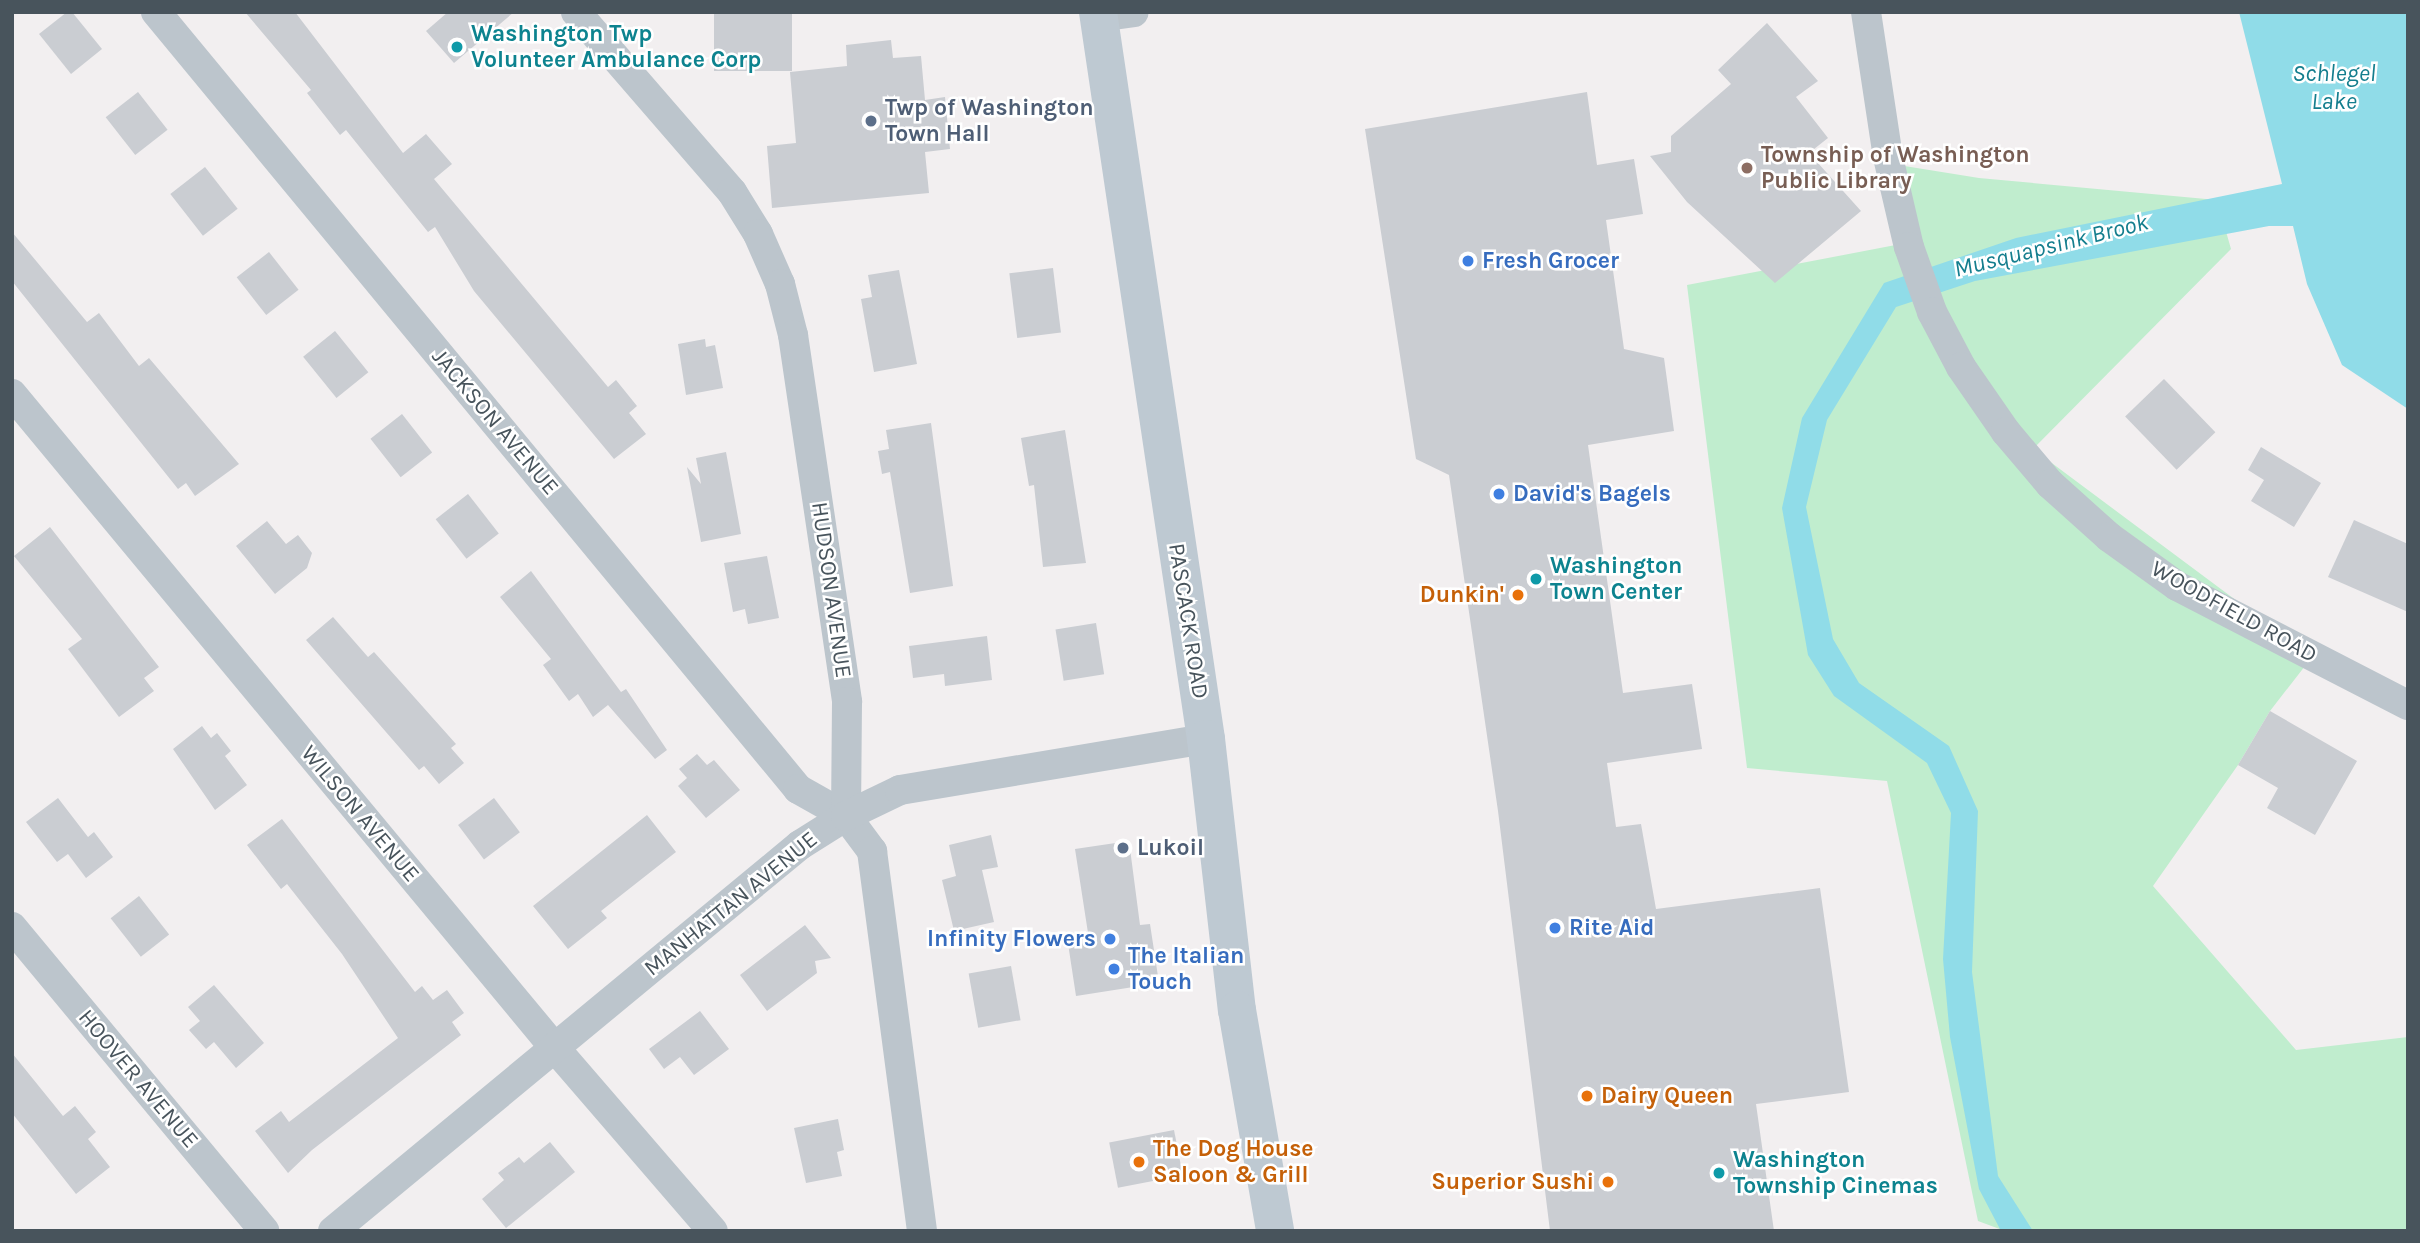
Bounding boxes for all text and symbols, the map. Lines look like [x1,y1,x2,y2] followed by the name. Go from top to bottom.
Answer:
[471,20,761,74] place label: Washington Twp Volunteer Ambulance Corp
[449,39,465,55] marker: Washington Twp Volunteer Ambulance Corp
[2292,60,2376,116] water label: Schlegel Lake
[885,94,1094,148] place label: Twp of Washington Town Hall
[863,113,879,129] marker: Twp of Washington Town Hall
[1761,141,2030,195] place label: Township of Washington Public Library
[1739,160,1755,176] marker: Township of Washington Public Library
[1951,208,2151,284] water label: Musquapsink Brook
[1482,247,1619,275] place label: Fresh Grocer
[1460,253,1476,269] marker: Fresh Grocer
[426,343,564,501] street label: JACKSON AVENUE
[1513,480,1671,508] place label: David's Bagels
[1491,486,1507,502] marker: David's Bagels
[805,500,857,680] street label: HUDSON AVENUE
[1162,541,1214,701] street label: PASCACK ROAD
[1550,552,1682,606] place label: Washington Town Center
[2146,555,2322,669] street label: WOODFIELD ROAD
[1528,571,1544,587] marker: Washington Town Center
[1420,581,1504,609] place label: Dunkin'
[1510,587,1526,603] marker: Dunkin'
[295,740,425,888] street label: WILSON AVENUE
[639,826,823,982] street label: MANHATTAN AVENUE
[1137,834,1204,862] place label: Lukoil
[1115,840,1131,856] marker: Lukoil
[1569,914,1654,942] place label: Rite Aid
[1547,920,1563,936] marker: Rite Aid
[927,925,1096,953] place label: Infinity Flowers
[1102,931,1118,947] marker: Infinity Flowers
[1128,942,1244,996] place label: The Italian Touch
[1106,961,1122,977] marker: The Italian Touch
[72,1004,204,1154] street label: HOOVER AVENUE
[1601,1082,1733,1110] place label: Dairy Queen
[1579,1088,1595,1104] marker: Dairy Queen
[1153,1135,1314,1189] place label: The Dog House Saloon & Grill
[1733,1146,1938,1200] place label: Washington Township Cinemas
[1131,1154,1147,1170] marker: The Dog House Saloon & Grill
[1711,1165,1727,1181] marker: Washington Township Cinemas
[1431,1168,1594,1196] place label: Superior Sushi
[1600,1174,1616,1190] marker: Superior Sushi

